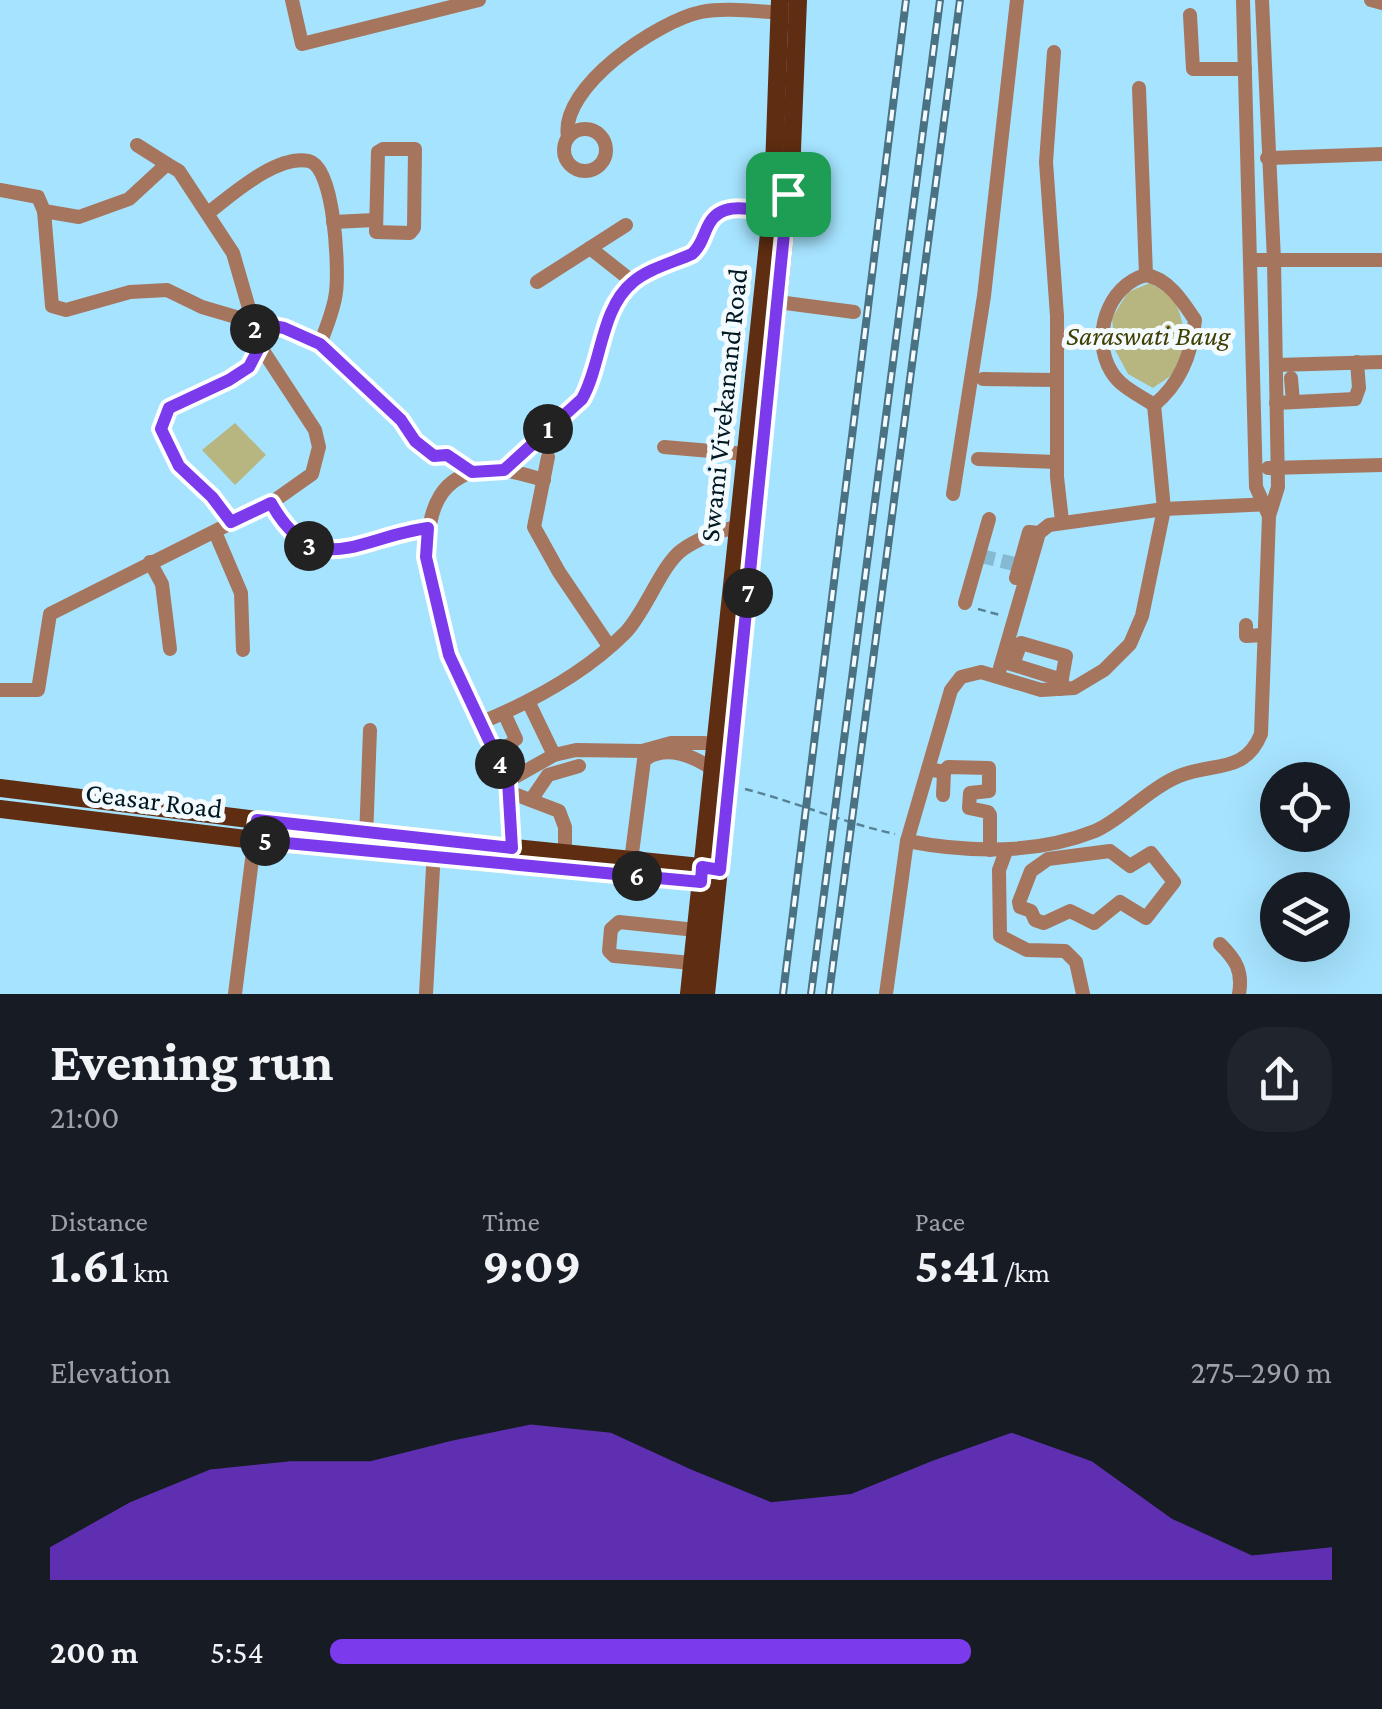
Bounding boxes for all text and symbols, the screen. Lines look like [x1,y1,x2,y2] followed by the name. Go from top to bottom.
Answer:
[746,152,831,237] pin
[761,167,816,222] icon: arrive
[694,266,753,543] street label: Swami Vivekanand Road
[230,304,280,354] pin: 2
[248,313,262,344] text: 2
[1066,320,1232,351] park label: Saraswati Baug
[523,404,573,454] pin: 1
[543,413,553,444] text: 1
[284,521,334,571] pin: 3
[302,530,316,561] text: 3
[723,568,773,618] pin: 7
[741,577,755,608] text: 7
[475,739,525,789] pin: 4
[492,748,508,779] text: 4
[1260,762,1350,962] map controls
[1260,762,1350,852] button: locate
[84,777,224,824] street label: Ceasar Road
[240,816,290,866] pin: 5
[258,825,272,856] text: 5
[612,851,662,901] pin: 6
[629,860,645,891] text: 6
[1260,872,1350,962] button: layers
[1227,1027,1332,1132] button: share
[50,1031,334,1092] text: Evening run
[50,1099,119,1135] text: 21:00
[50,1206,148,1237] text: Distance
[482,1206,540,1237] text: Time
[915,1206,965,1237] text: Pace
[50,1237,128,1293] text: 1.61
[482,1237,581,1293] text: 9:09
[915,1237,999,1293] text: 5:41
[128,1257,169,1288] text: km
[999,1257,1050,1288] text: /km
[50,1354,171,1390] text: Elevation
[1191,1354,1332,1390] text: 275–290 m
[50,1634,138,1670] text: 200 m
[210,1634,264,1670] text: 5:54

